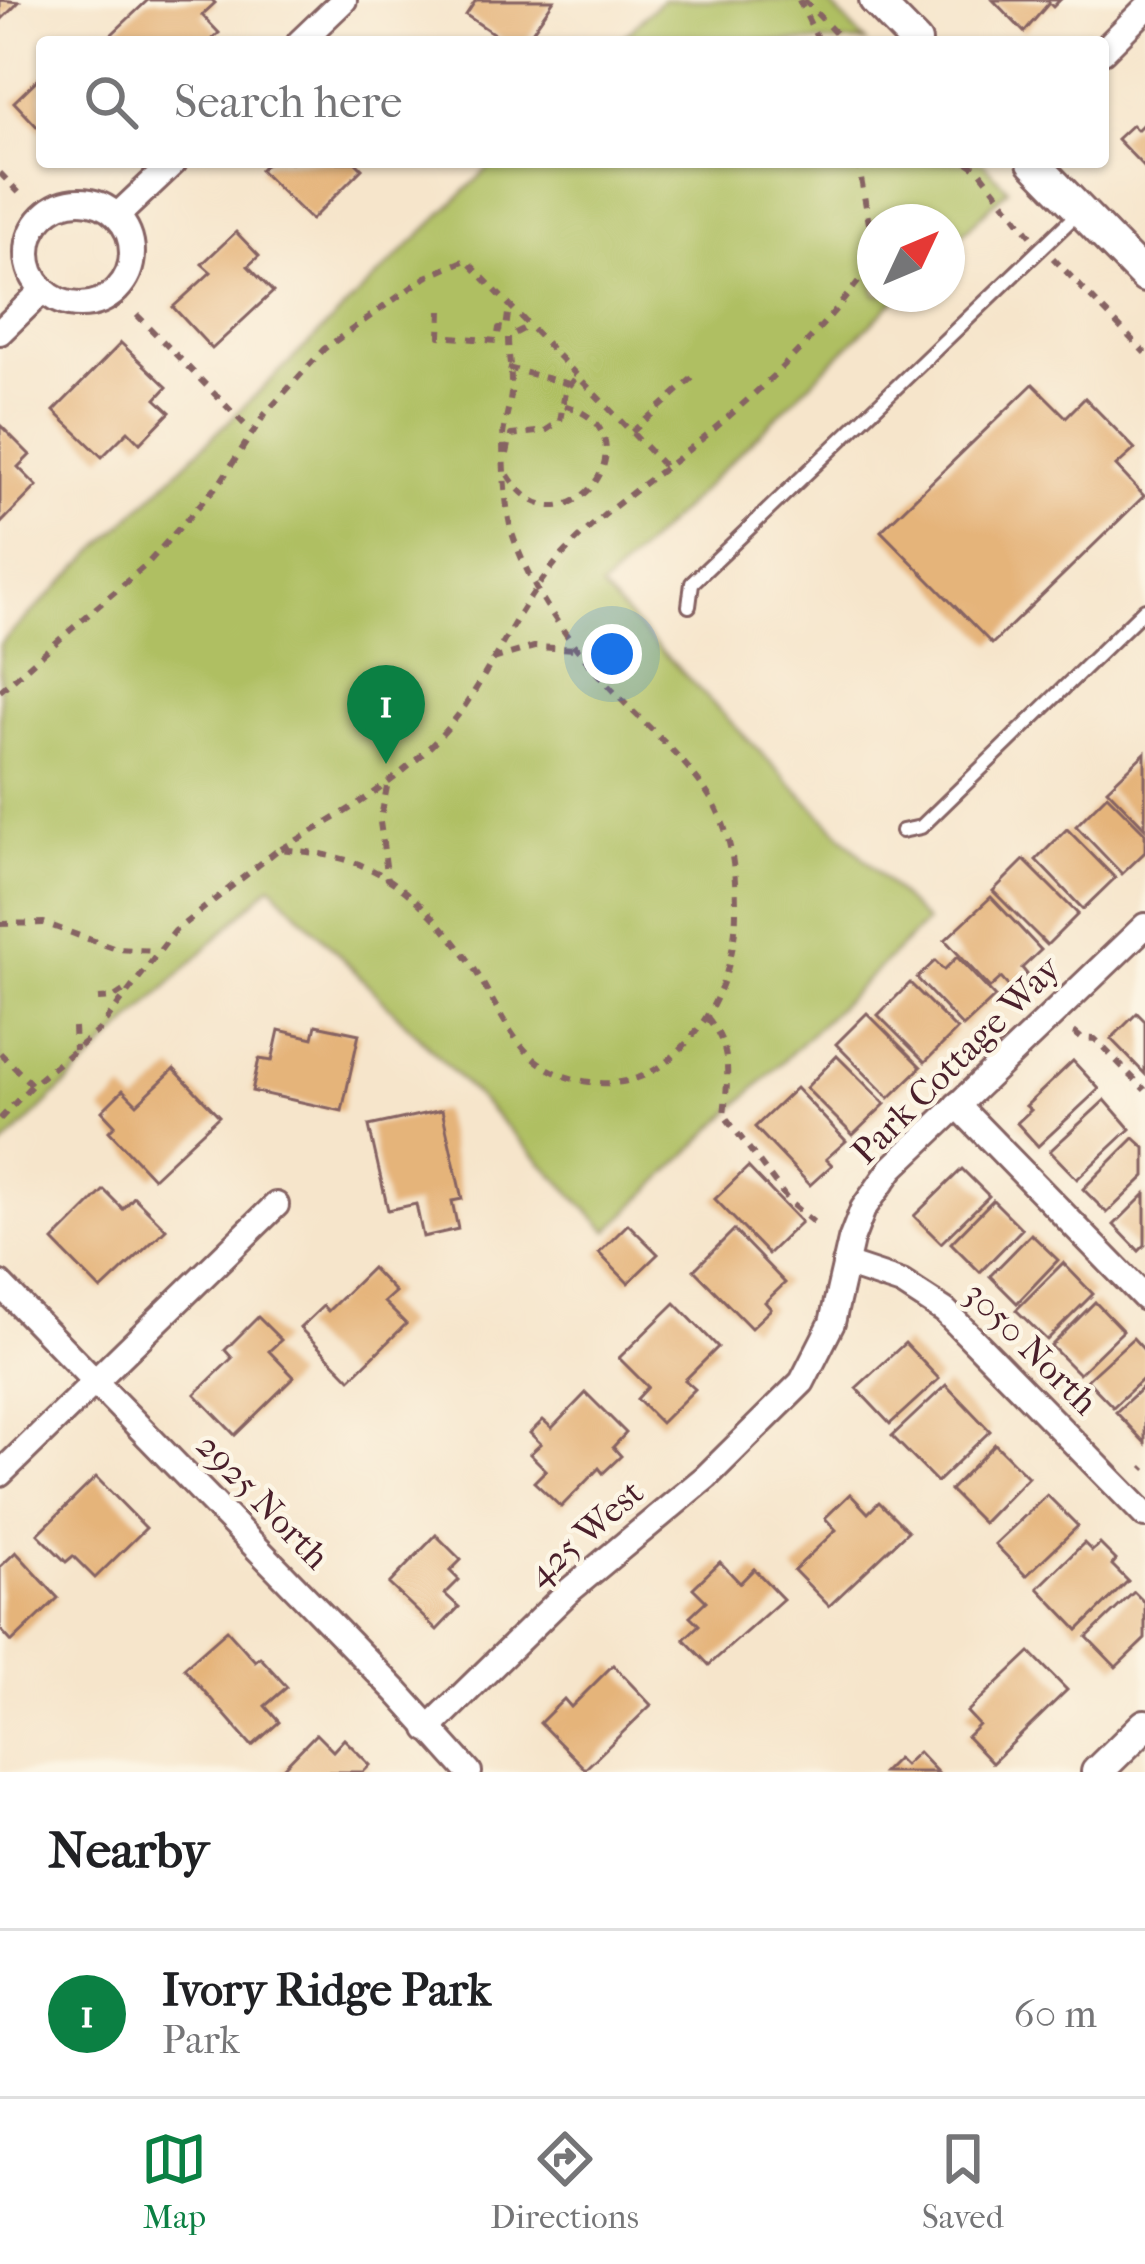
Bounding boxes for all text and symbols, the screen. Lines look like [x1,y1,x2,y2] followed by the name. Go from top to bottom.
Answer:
[36,36,1109,168] search box
[78,69,144,135] icon: search
[174,76,402,129] text: Search here
[857,204,965,312] north arrow
[582,624,642,684] your location
[347,665,425,764] pin: 1
[843,946,1070,1173] street label: Park Cottage Way
[956,1273,1106,1423] street label: 3050 North
[188,1424,338,1578] street label: 2925 North
[518,1471,652,1595] street label: 425 West
[48,1820,209,1880] text: Nearby
[162,1964,491,2017] text: Ivory Ridge Park
[80,1991,94,2037] text: 1
[1014,1991,1097,2037] text: 60 m
[162,2017,240,2063] text: Park
[141,2126,207,2237] tab: Map
[490,2126,639,2237] tab: Directions
[922,2126,1004,2237] tab: Saved

